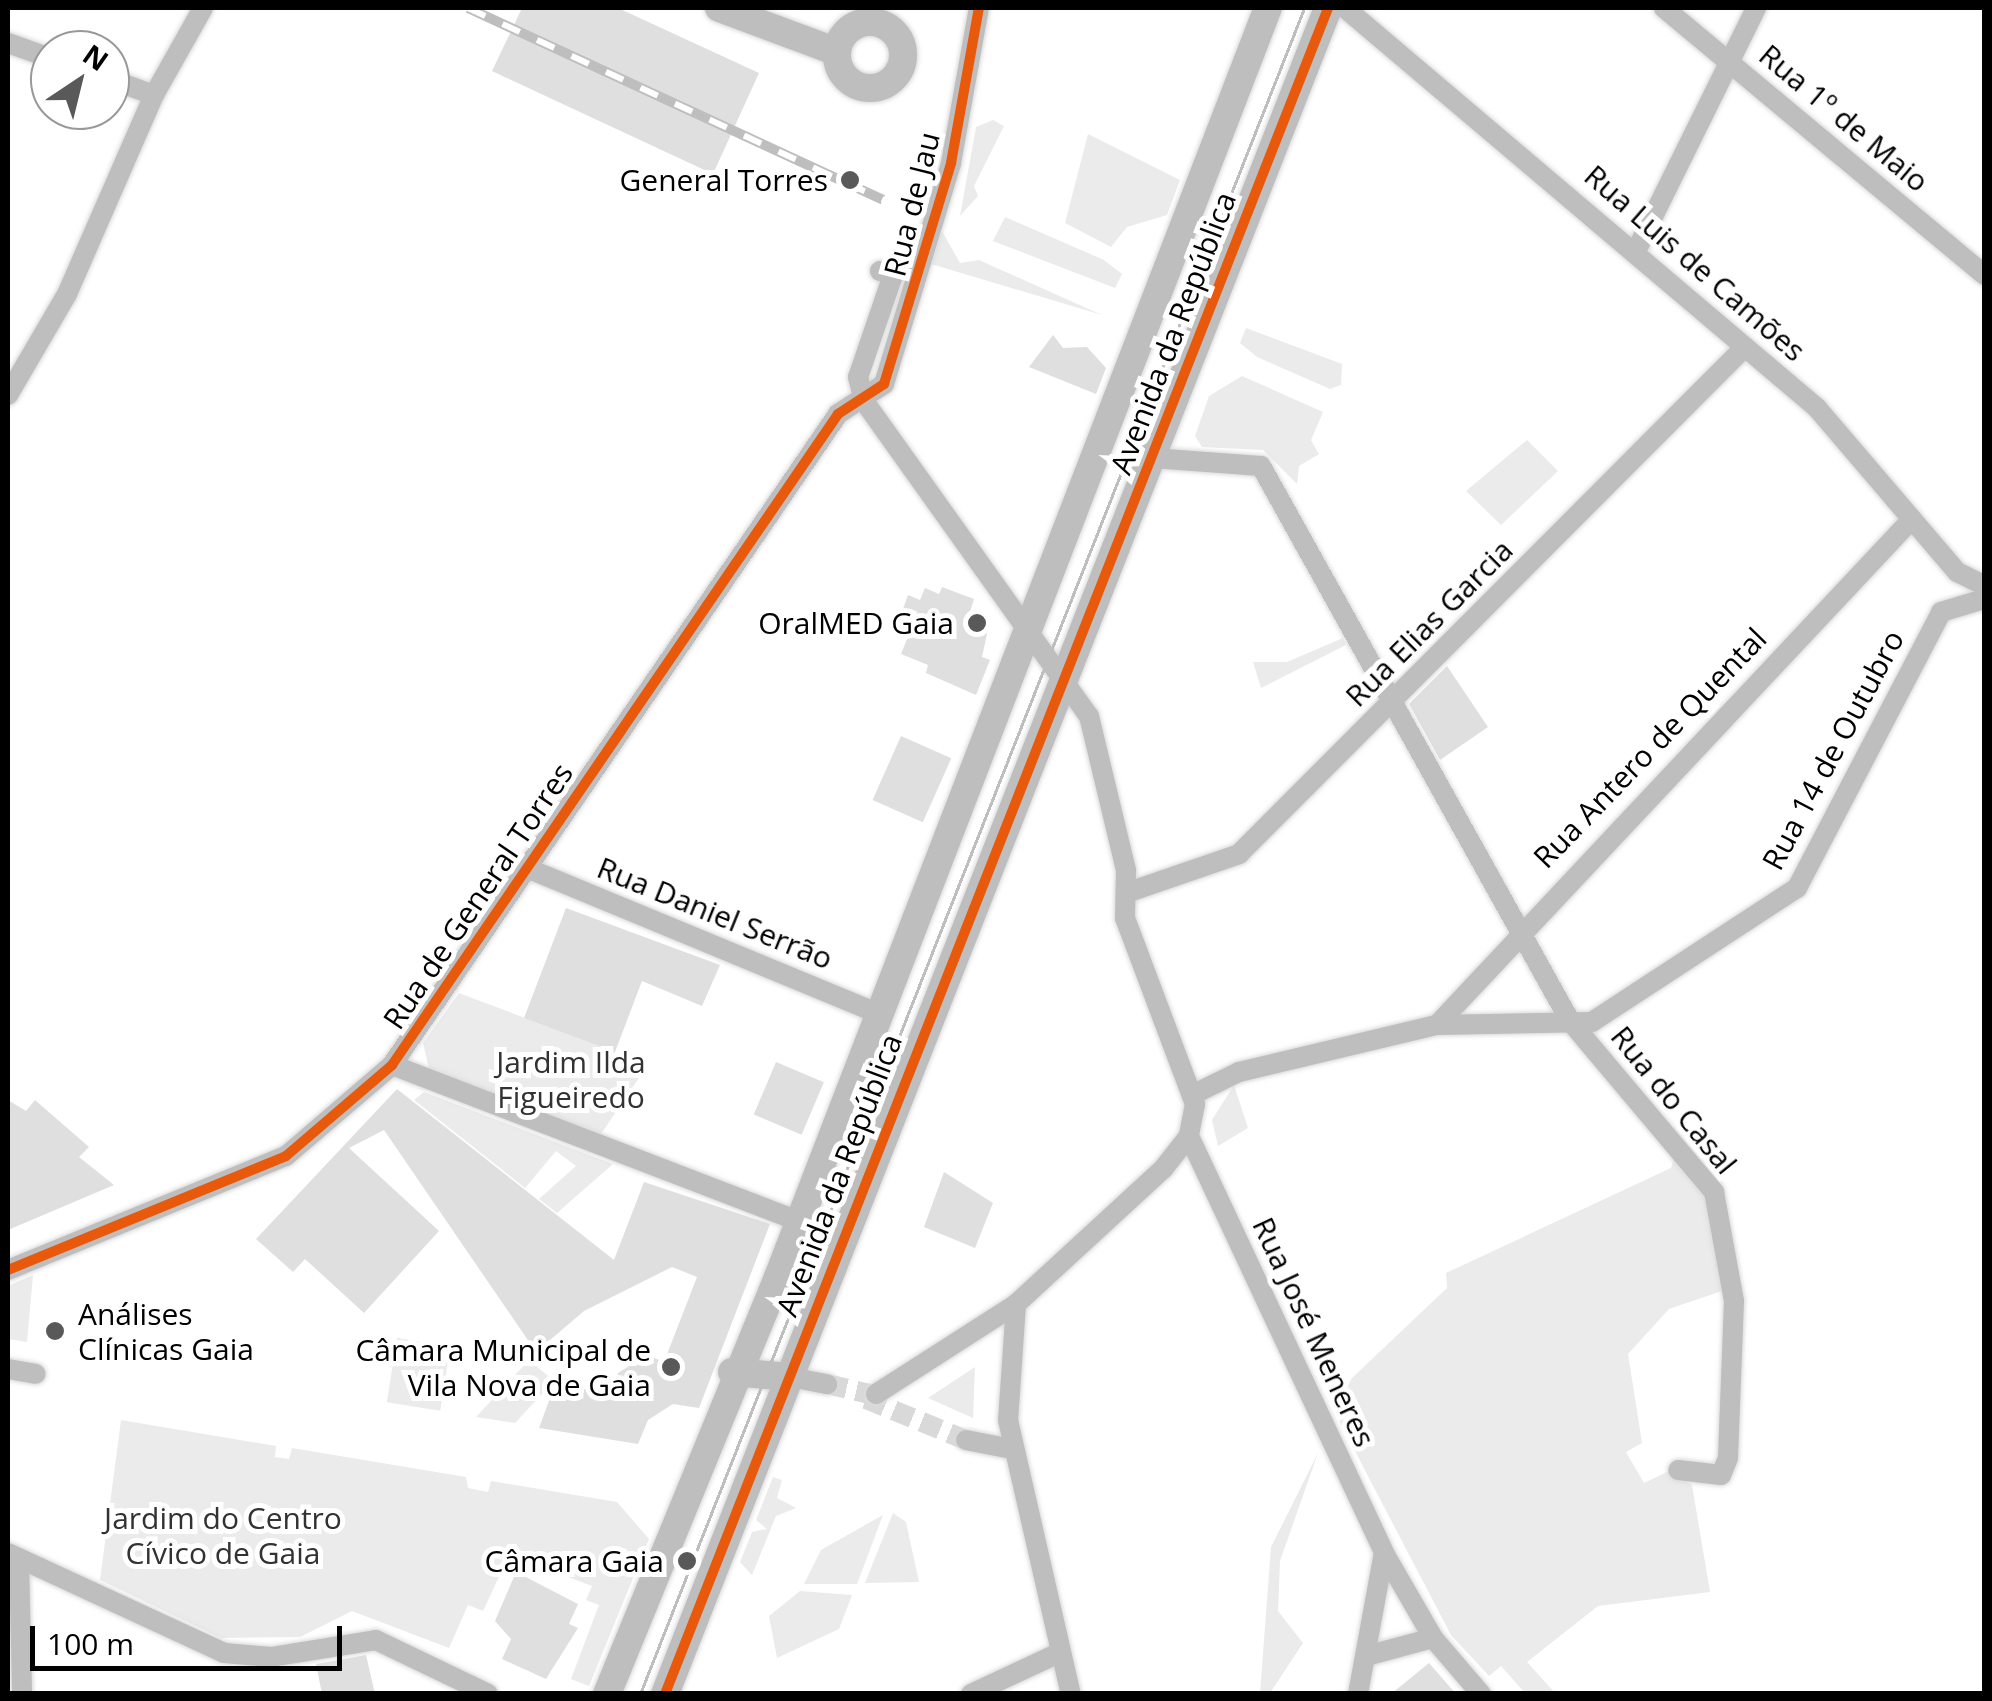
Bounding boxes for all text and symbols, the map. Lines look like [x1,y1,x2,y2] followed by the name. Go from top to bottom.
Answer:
[30,30,130,130] north arrow
[76,35,116,79] text: N
[1752,37,1936,199] street label: Rua 1º de Maio
[877,128,947,280] street label: Rua de Jau
[1577,157,1813,369] street label: Rua Luis de Camões
[620,162,828,198] place label: General Torres
[837,167,863,193] marker: General Torres
[1103,187,1243,479] street label: Avenida da República
[1338,532,1520,714] street label: Rua Elias Garcia
[758,605,954,641] place label: OralMED Gaia
[964,610,990,636] marker: OralMED Gaia
[1526,621,1774,875] street label: Rua Antero de Quental
[1755,624,1911,876] street label: Rua 14 de Outubro
[376,756,580,1036] street label: Rua de General Torres
[592,849,838,977] street label: Rua Daniel Serrão
[1603,1019,1745,1181] street label: Rua do Casal
[769,1029,909,1321] street label: Avenida da República
[496,1044,646,1114] park label: Jardim Ilda Figueiredo
[1245,1212,1383,1452] street label: Rua José Meneres
[78,1296,254,1366] place label: Análises Clínicas Gaia
[42,1318,68,1344] marker: Análises Clínicas Gaia
[355,1332,651,1402] place label: Câmara Municipal de Vila Nova de Gaia
[660,1356,682,1378] marker: Câmara Municipal de Vila Nova de Gaia
[104,1500,342,1570] park label: Jardim do Centro Cívico de Gaia
[485,1543,664,1579] place label: Câmara Gaia
[674,1548,700,1574] marker: Câmara Gaia
[35,1606,348,1668] scale bar
[47,1623,134,1664] text: 100 m

